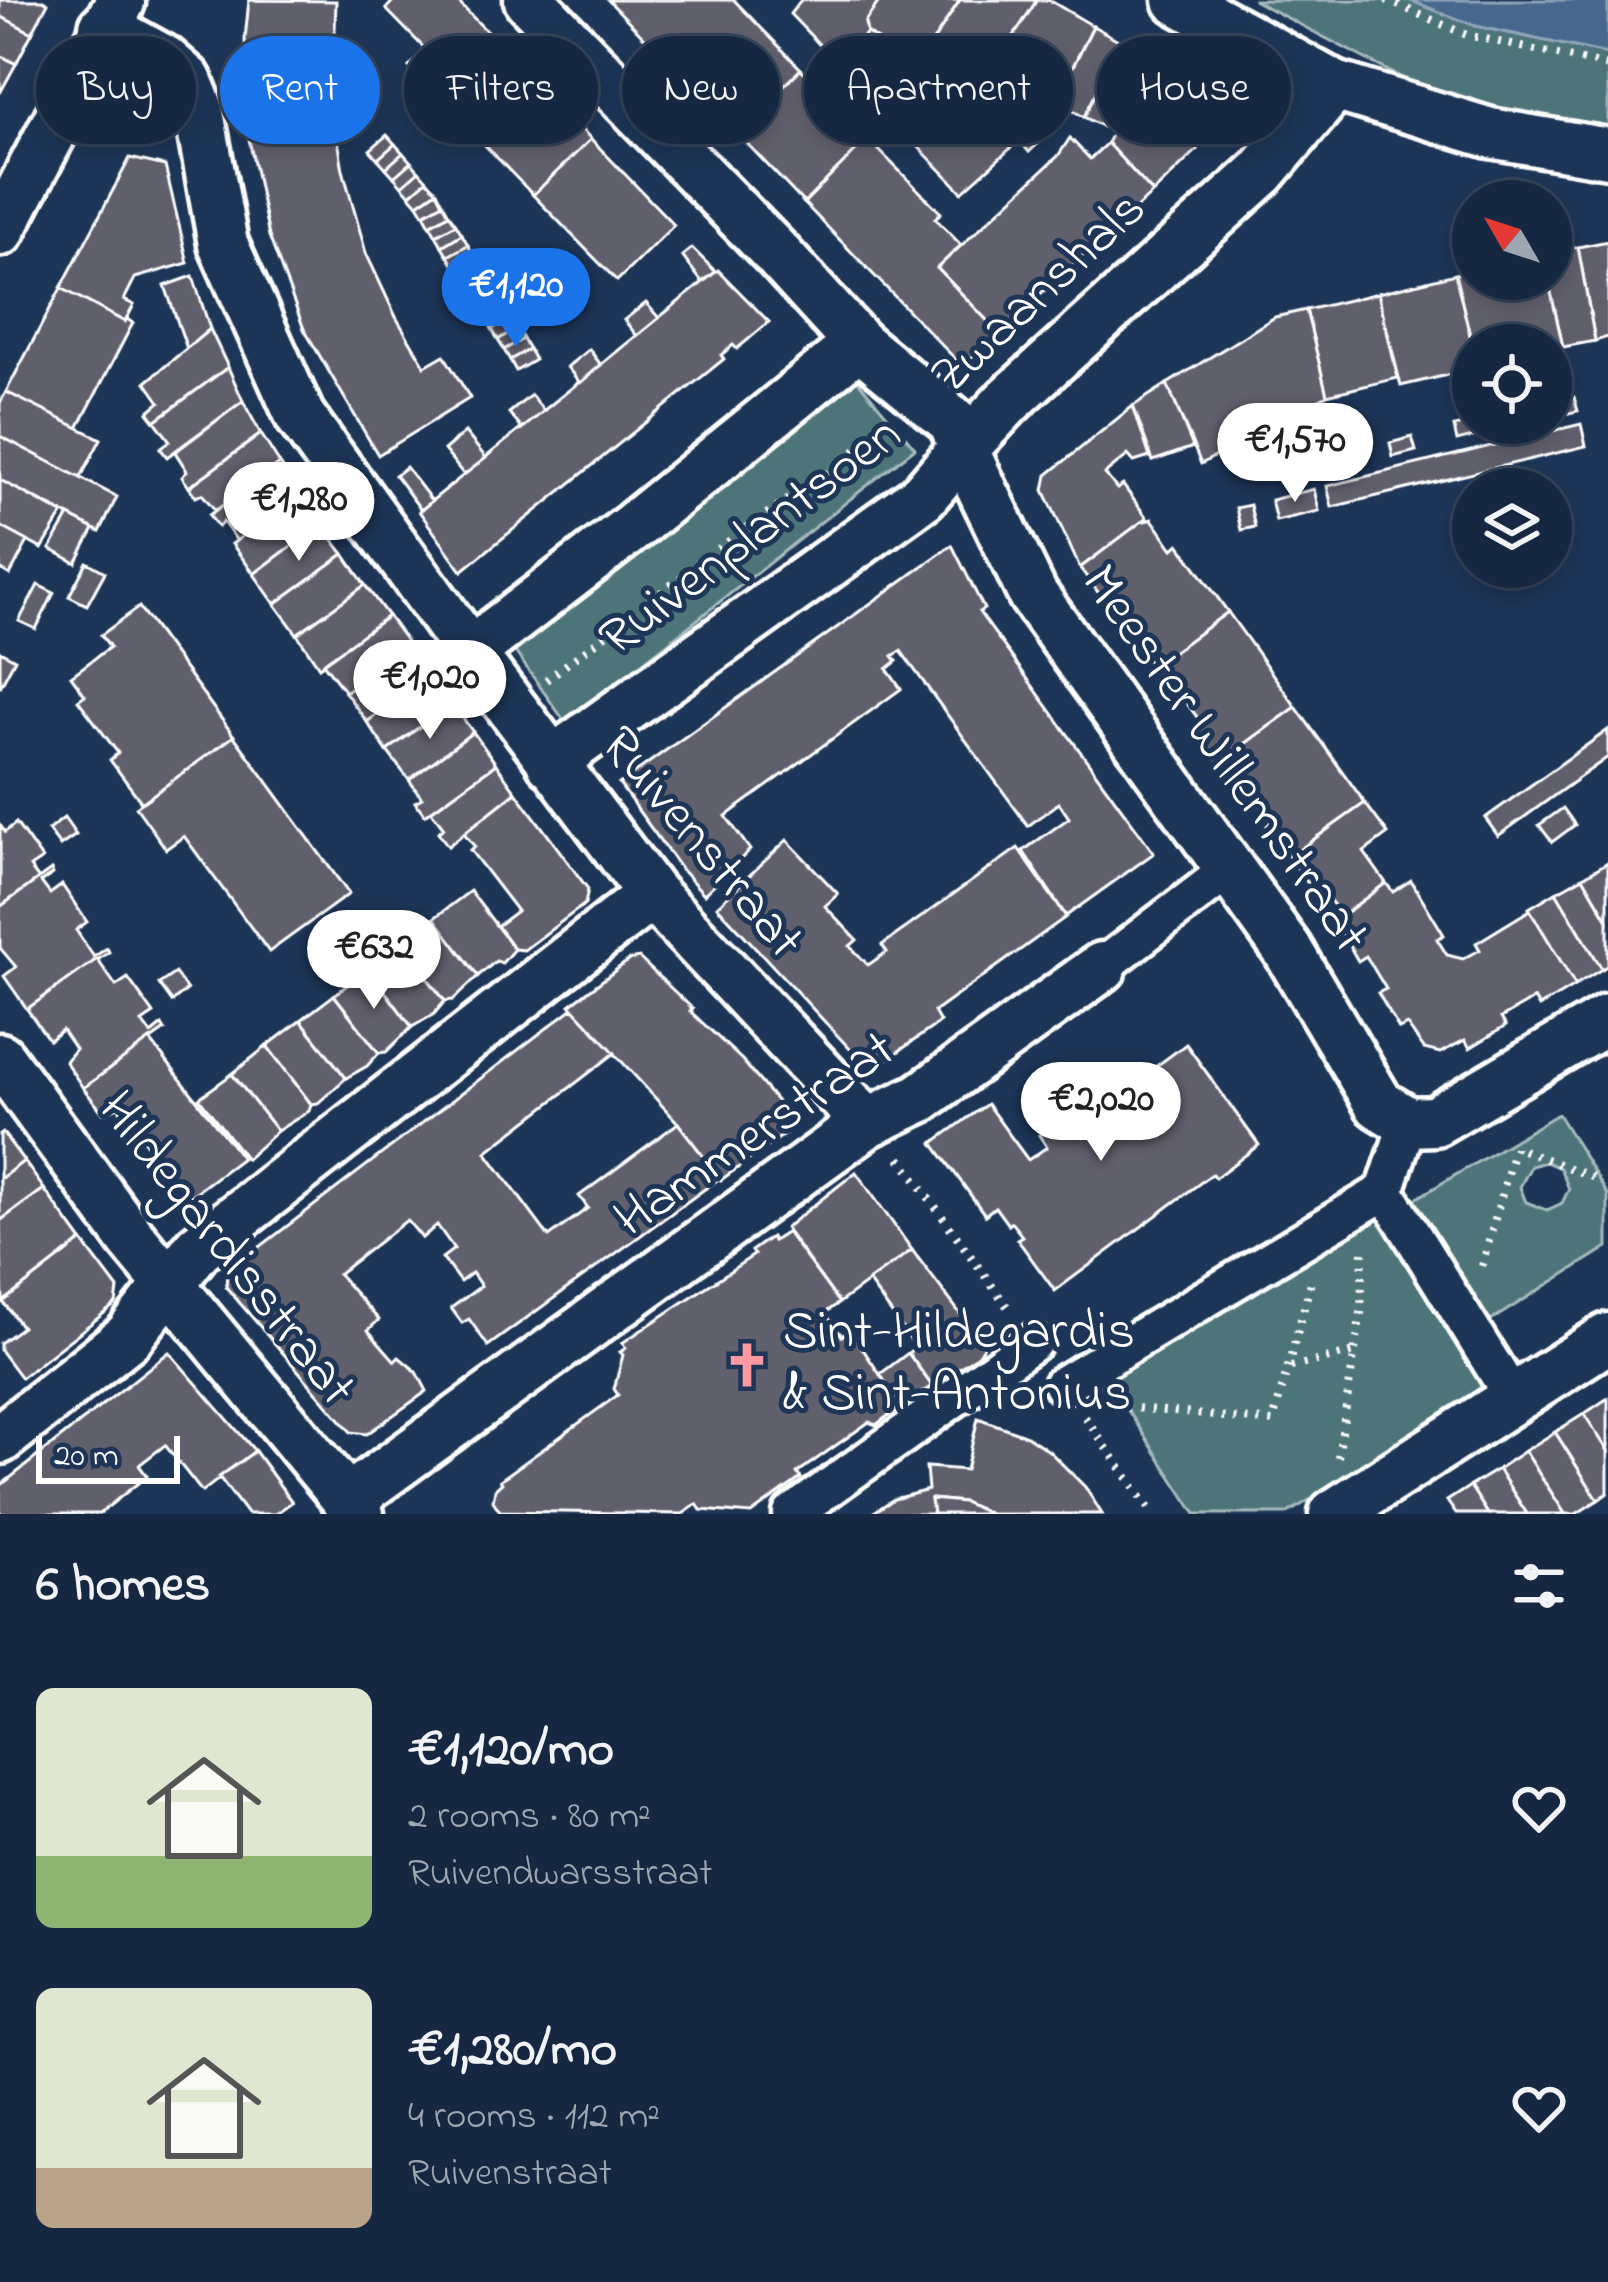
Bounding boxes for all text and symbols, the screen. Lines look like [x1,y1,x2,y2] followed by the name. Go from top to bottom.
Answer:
[36,36,196,144] chip: Buy
[220,36,380,144] chip: Rent
[404,36,598,144] chip: Filters
[622,36,780,144] chip: New
[804,36,1073,144] chip: Apartment
[1097,36,1291,144] chip: House
[915,173,1165,415] street label: Zwaanshals
[1452,180,1572,300] north arrow
[1452,180,1572,588] map controls
[418,248,614,350] pin: €1,120
[469,258,563,315] text: €1,120
[1452,324,1572,444] button: locate
[584,398,920,678] street label: Ruivenplantsoen
[1197,403,1393,505] pin: €1,570
[1244,413,1346,470] text: €1,570
[201,462,397,564] pin: €1,280
[1452,468,1572,588] button: layers
[250,472,348,529] text: €1,280
[1060,550,1386,970] street label: Meester Willemstraat
[332,640,528,742] pin: €1,020
[380,650,480,707] text: €1,020
[579,711,821,977] street label: Ruivenstraat
[303,910,445,1012] pin: €632
[334,920,414,977] text: €632
[600,1013,912,1259] street label: Hammerstraat
[1003,1062,1199,1164] pin: €2,020
[1048,1072,1154,1129] text: €2,020
[76,1076,373,1425] street label: Hildegardisstraat
[783,1295,1135,1435] place label: Sint-Hildegardis & Sint-Antonius
[722,1340,772,1390] church icon: Sint-Hildegardis & Sint-Antonius
[36,1430,180,1483] scale bar
[54,1433,119,1481] text: 20 m
[36,1549,210,1624] text: 6 homes
[1506,1553,1572,1619] icon: filters
[408,1714,614,1789] text: €1,120/mo
[132,1736,276,1880] icon: home
[1506,1775,1572,1841] icon: heart
[408,1789,651,1846] text: 2 rooms · 80 m²
[408,1846,712,1903] text: Ruivendwarsstraat
[408,2014,617,2089] text: €1,280/mo
[132,2036,276,2180] icon: home
[1506,2075,1572,2141] icon: heart
[408,2089,660,2146] text: 4 rooms · 112 m²
[408,2146,612,2203] text: Ruivenstraat

